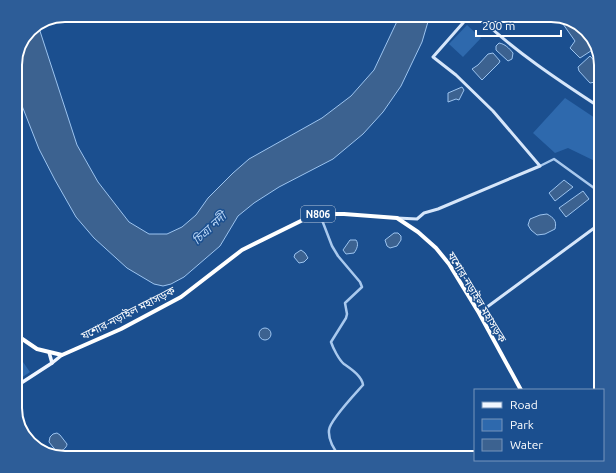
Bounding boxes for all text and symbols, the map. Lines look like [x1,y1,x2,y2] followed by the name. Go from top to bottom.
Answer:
[476,12,561,38] scale bar
[482,19,515,32] text: 200 m
[301,206,335,222] road number: N806
[190,207,230,247] water label: চিত্রা নদী
[445,249,509,345] street label: যশোর-নড়াইল মহাসড়ক
[78,284,177,342] street label: যশোর-নড়াইল মহাসড়ক
[474,389,604,461] legend
[510,398,538,411] text: Road
[510,418,534,431] text: Park
[510,438,543,451] text: Water

